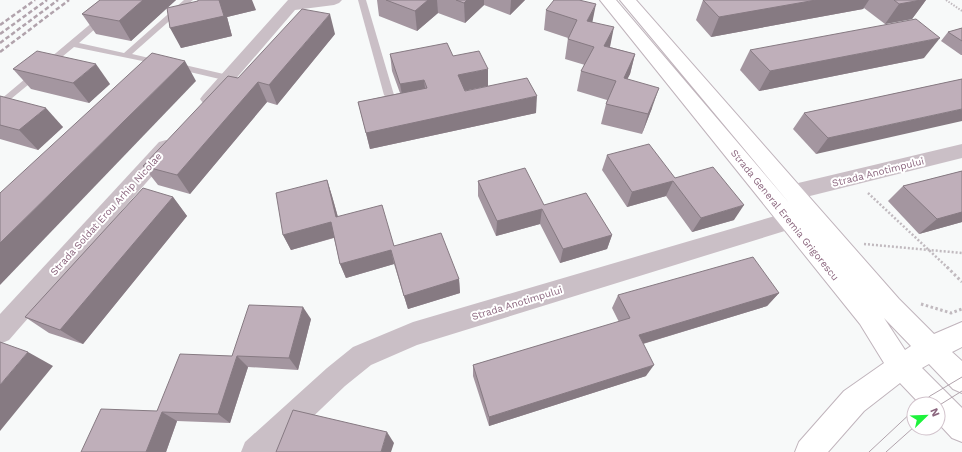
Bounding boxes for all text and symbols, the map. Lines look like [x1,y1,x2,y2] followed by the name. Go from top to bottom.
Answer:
[729,147,841,283] street label: Strada General Eremia Grigorescu
[48,150,164,277] street label: Strada Soldat Erou Arhip Nicolae
[831,155,925,189] street label: Strada Anotimpului
[470,284,564,322] street label: Strada Anotimpului
[906,396,946,436] north arrow
[927,406,942,419] text: N

